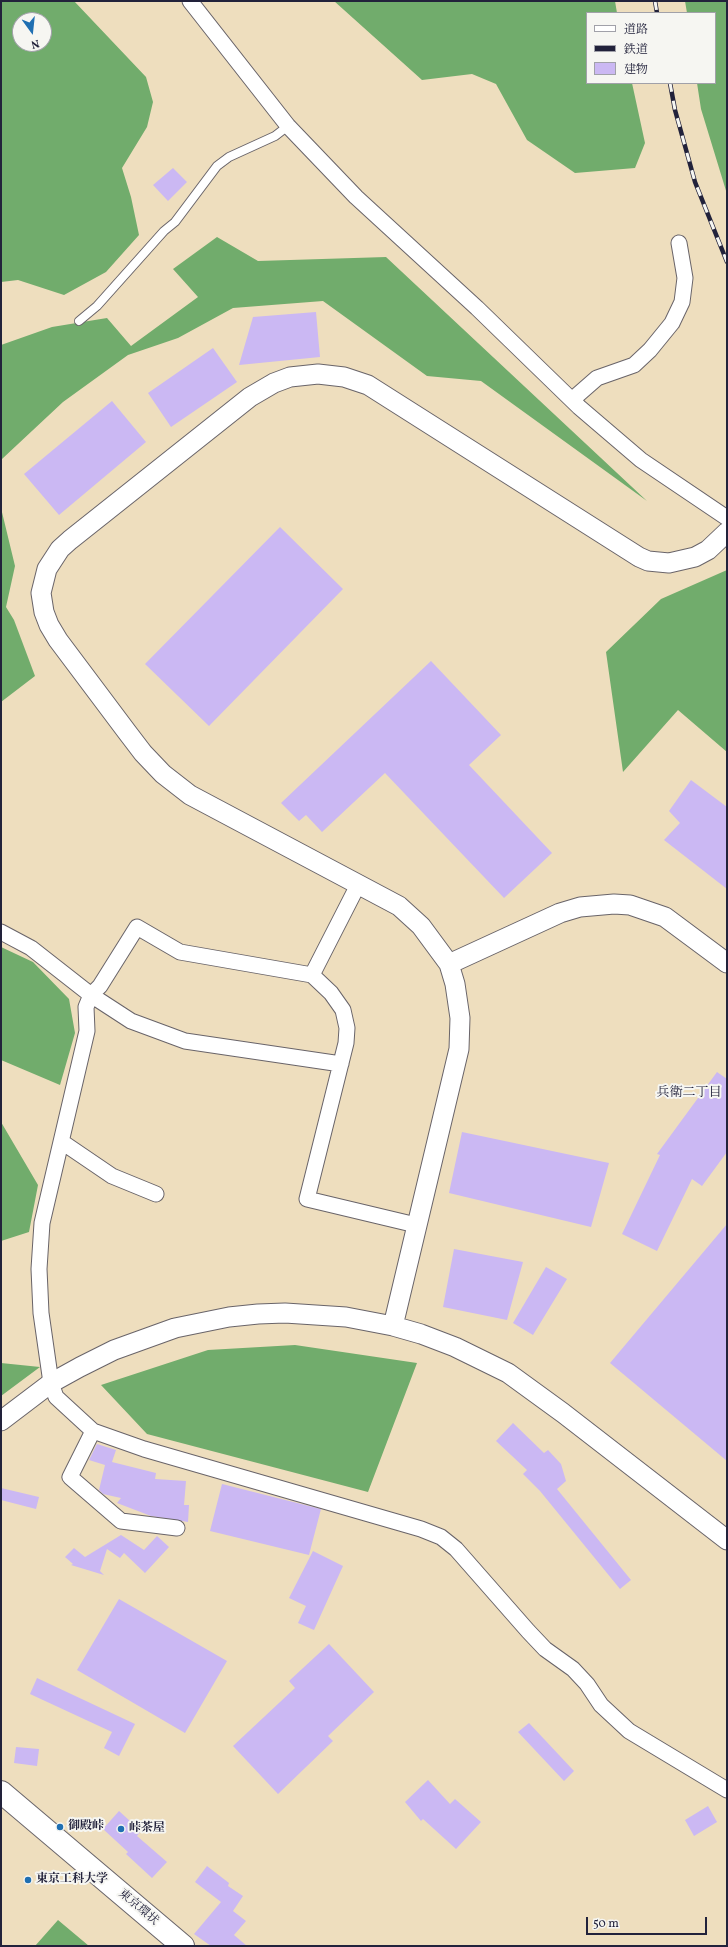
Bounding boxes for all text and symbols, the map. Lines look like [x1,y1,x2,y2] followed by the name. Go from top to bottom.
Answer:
[12,12,52,52] north arrow
[586,12,716,84] legend
[624,22,648,38] text: 道路
[29,35,41,51] text: N
[624,42,648,58] text: 鉄道
[624,62,648,78] text: 建物
[657,1086,721,1102] district label: 兵衛二丁目
[68,1820,104,1834] place label: 御殿峠
[55,1822,65,1832] marker: 御殿峠
[129,1822,165,1836] place label: 峠茶屋
[116,1824,126,1834] marker: 峠茶屋
[36,1873,108,1887] place label: 東京工科大学
[23,1875,33,1885] marker: 東京工科大学
[115,1887,161,1929] street label: 東京環状
[588,1909,709,1935] scale bar
[593,1916,619,1932] text: 50 m

